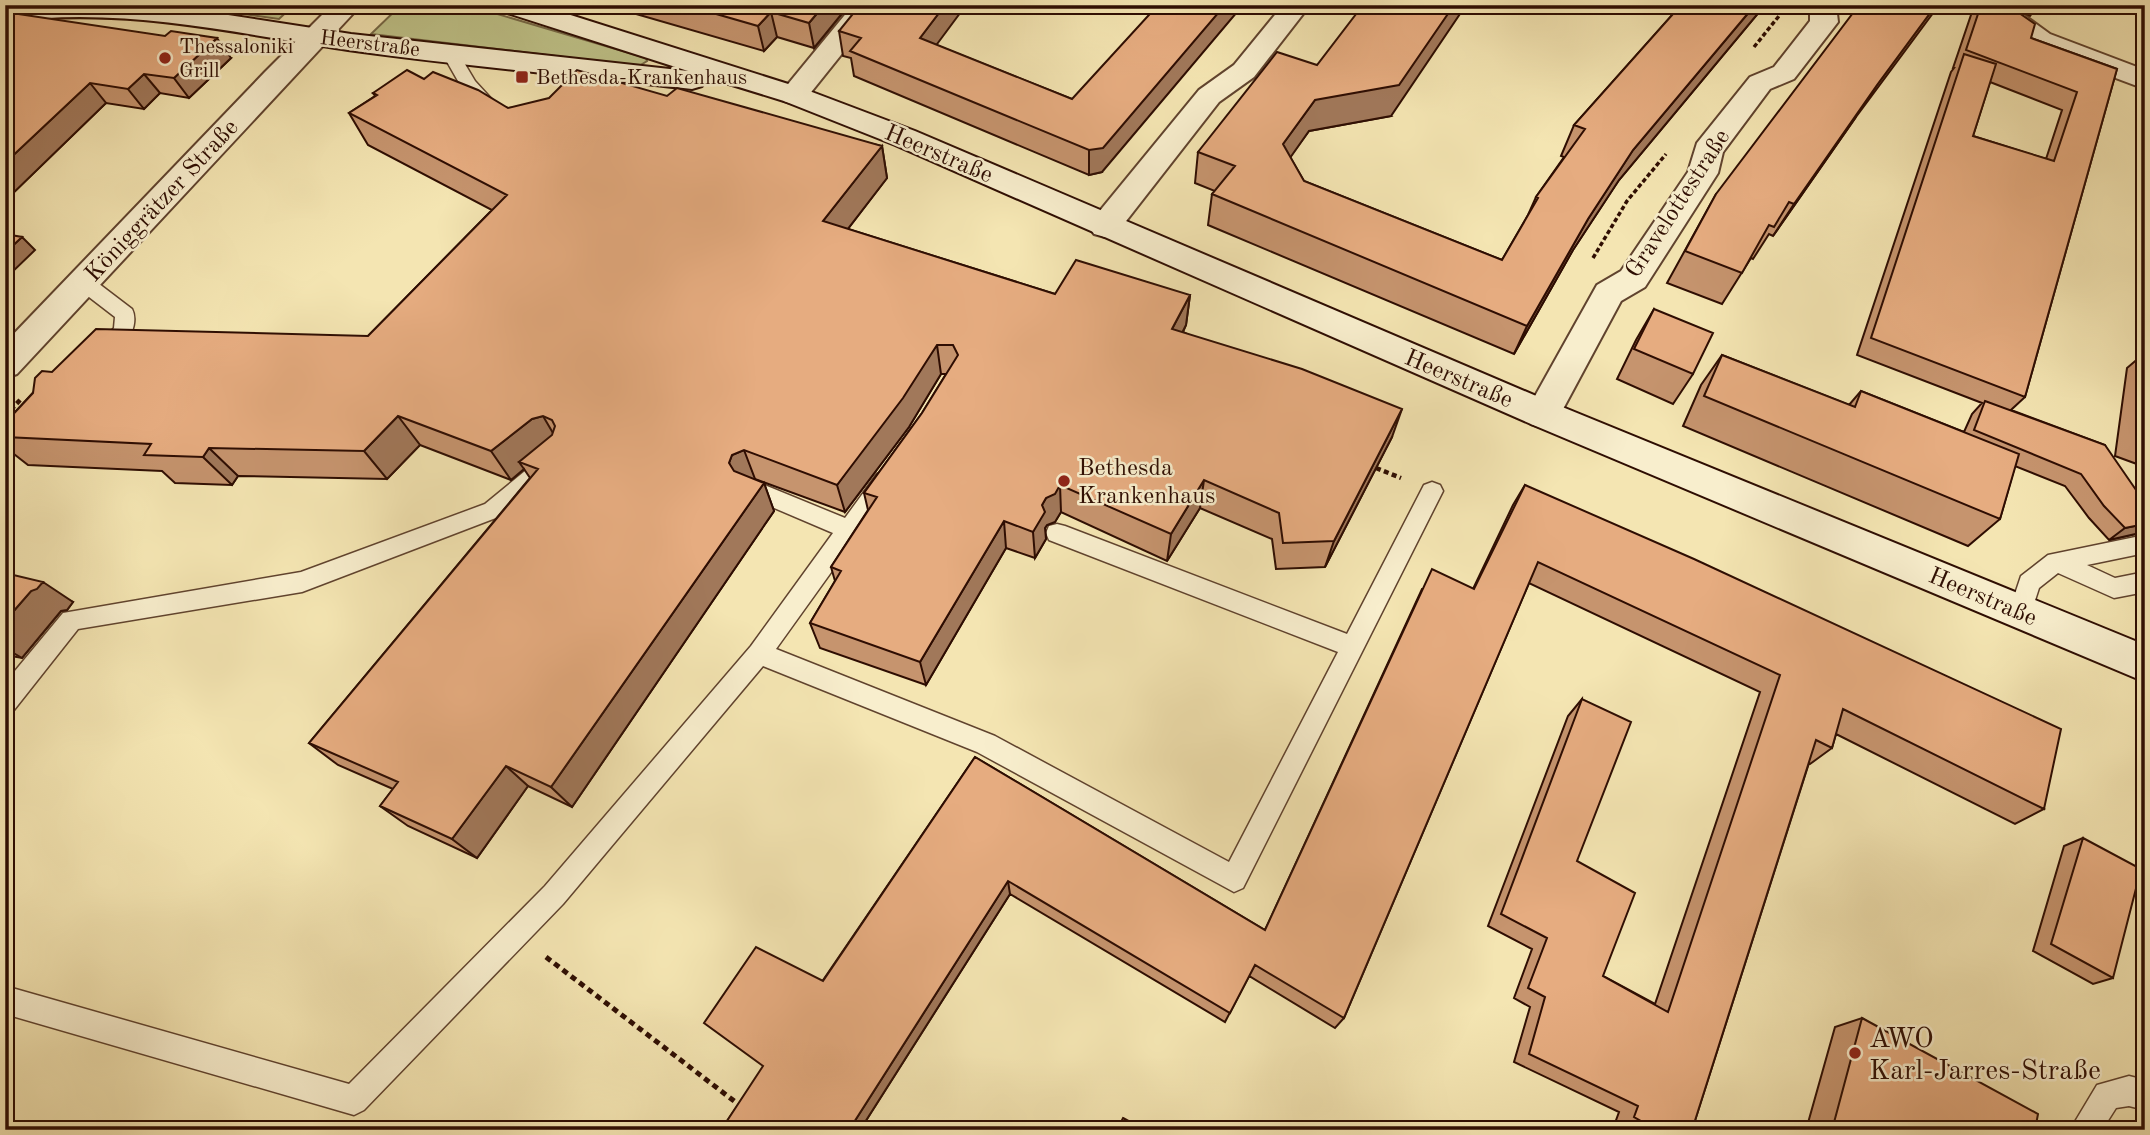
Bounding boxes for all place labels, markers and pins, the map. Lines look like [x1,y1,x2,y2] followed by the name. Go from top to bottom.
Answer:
[179,37,293,82] place label: Thessaloniki Grill
[157,50,173,66] marker: Thessaloniki Grill
[536,68,747,89] place label: Bethesda-Krankenhaus
[514,69,530,85] marker: Bethesda-Krankenhaus
[1078,457,1215,509] place label: Bethesda Krankenhaus
[1056,473,1072,489] marker: Bethesda Krankenhaus
[1869,1026,2101,1086] place label: AWO Karl-Jarres-Straße
[1847,1045,1863,1061] marker: AWO Karl-Jarres-Straße

